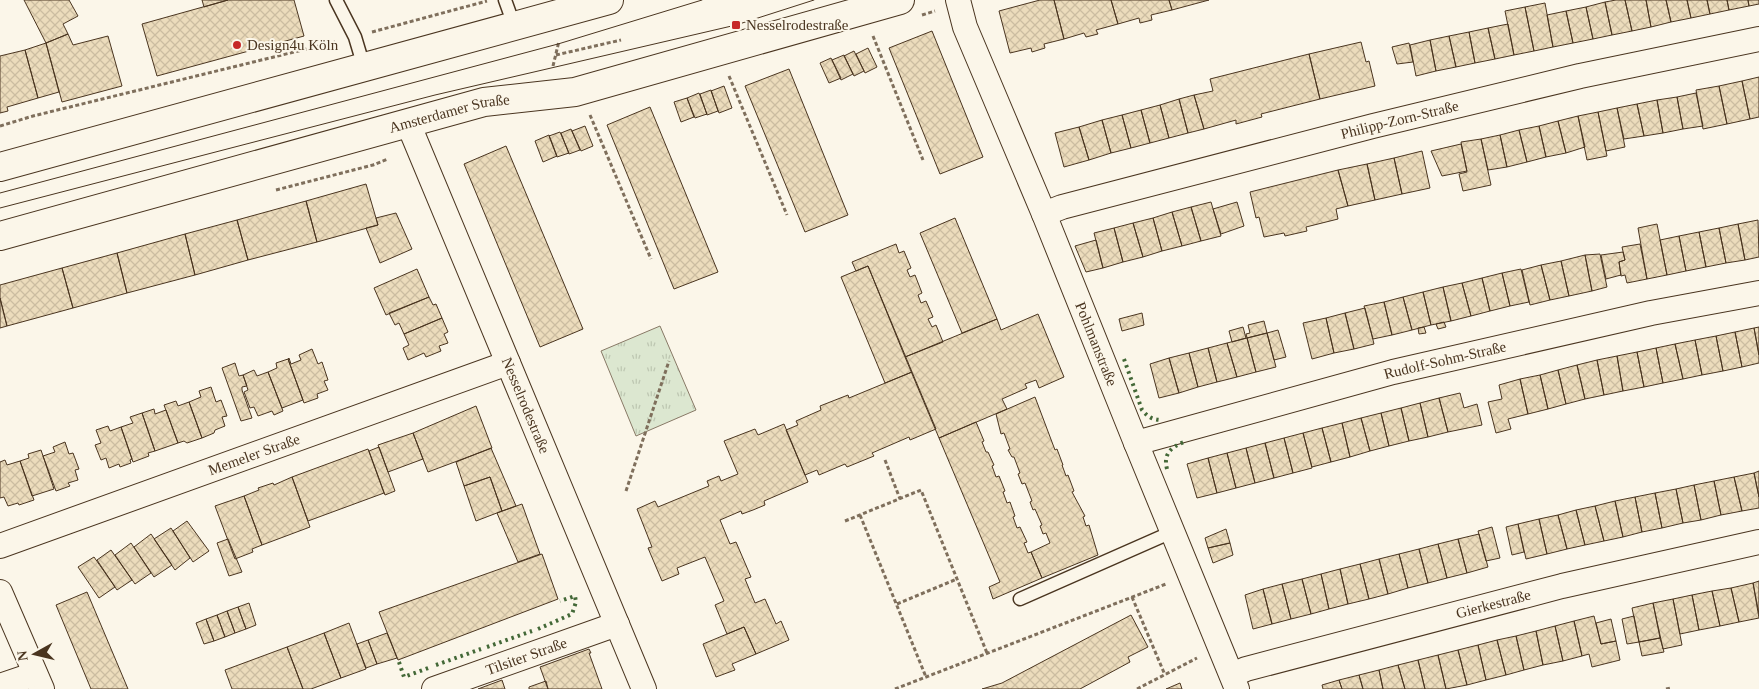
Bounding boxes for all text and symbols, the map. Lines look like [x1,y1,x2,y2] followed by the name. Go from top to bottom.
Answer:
[746,17,849,33] place label: Nesselrodestraße
[730,19,742,31] marker: Nesselrodestraße
[247,37,339,53] place label: Design4u Köln
[231,39,243,51] marker: Design4u Köln
[387,91,511,136] street label: Amsterdamer Straße
[1339,98,1461,142] street label: Philipp-Zorn-Straße
[1072,300,1120,389] street label: Pohlmanstraße
[1382,338,1508,382] street label: Rudolf-Sohm-Straße
[499,355,553,456] street label: Nesselrodestraße
[206,431,302,478] street label: Memeler Straße
[1454,586,1533,622] street label: Gierkestraße
[10,629,60,679] north arrow
[484,634,569,678] street label: Tilsiter Straße
[14,650,31,662] text: N

